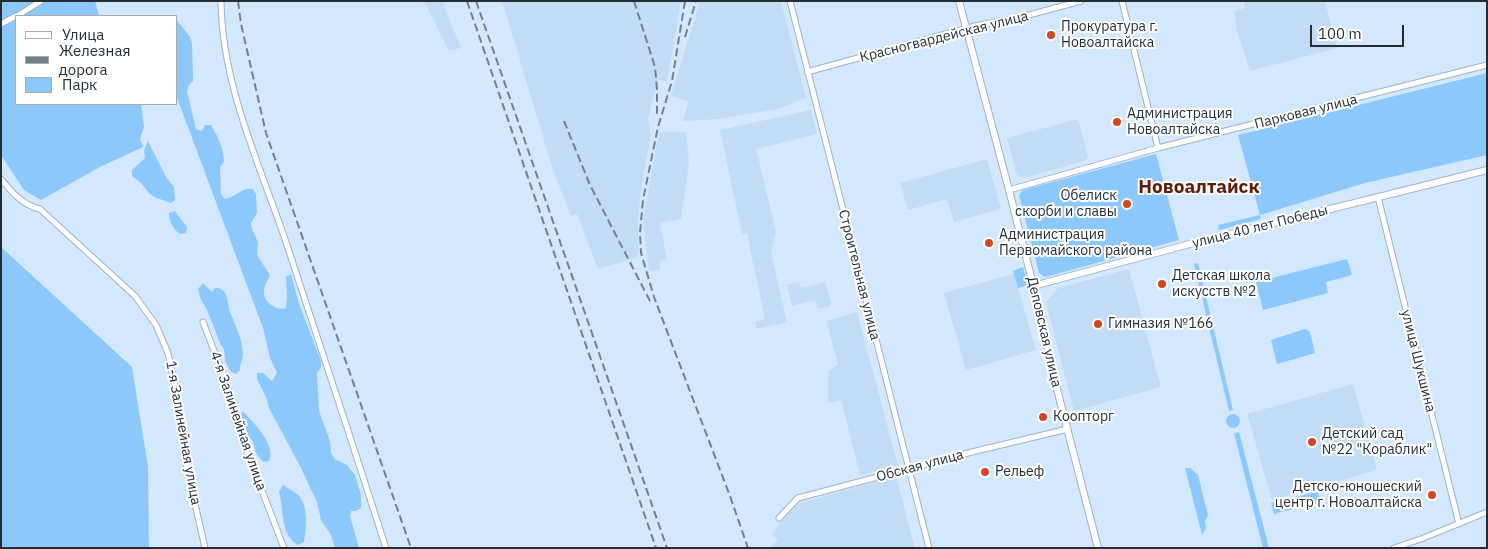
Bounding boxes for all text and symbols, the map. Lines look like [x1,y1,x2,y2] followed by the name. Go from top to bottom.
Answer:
[858,8,1030,66] street label: Красногвардейская улица
[15,15,178,105] legend
[1313,15,1407,47] scale bar
[1061,19,1158,52] place label: Прокуратура г. Новоалтайска
[1318,24,1362,43] text: 100 m
[62,25,104,44] text: Улица
[1045,29,1057,41] marker: Прокуратура г. Новоалтайска
[59,41,130,79] text: Железная дорога
[62,75,97,94] text: Парк
[1253,91,1359,133] street label: Парковая улица
[1127,106,1232,138] place label: Администрация Новоалтайска
[1111,116,1123,128] marker: Администрация Новоалтайска
[1138,177,1260,199] district label: Новоалтайск
[1015,188,1117,220] place label: Обелиск скорби и славы
[1121,198,1133,210] marker: Обелиск скорби и славы
[1190,202,1330,252] street label: улица 40 лет Победы
[835,208,883,342] street label: Строительная улица
[999,227,1152,260] place label: Администрация Первомайского района
[983,237,995,249] marker: Администрация Первомайского района
[1172,268,1271,300] place label: Детская школа искусств №2
[1023,275,1065,389] street label: Деповская улица
[1156,278,1168,290] marker: Детская школа искусств №2
[1397,308,1439,414] street label: улица Шукшина
[1108,316,1213,332] place label: Гимназия №166
[1092,318,1104,330] marker: Гимназия №166
[206,349,270,493] street label: 4-я Залинейная улица
[162,360,204,506] street label: 1-я Залинейная улица
[1053,409,1114,425] place label: Коопторг
[1037,411,1049,423] marker: Коопторг
[1322,426,1432,458] place label: Детский сад №22 "Кораблик"
[1306,436,1318,448] marker: Детский сад №22 "Кораблик"
[875,446,965,486] street label: Обская улица
[995,464,1044,480] place label: Рельеф
[979,466,991,478] marker: Рельеф
[1275,479,1422,512] place label: Детско-юношеский центр г. Новоалтайска
[1426,489,1438,501] marker: Детско-юношеский центр г. Новоалтайска

